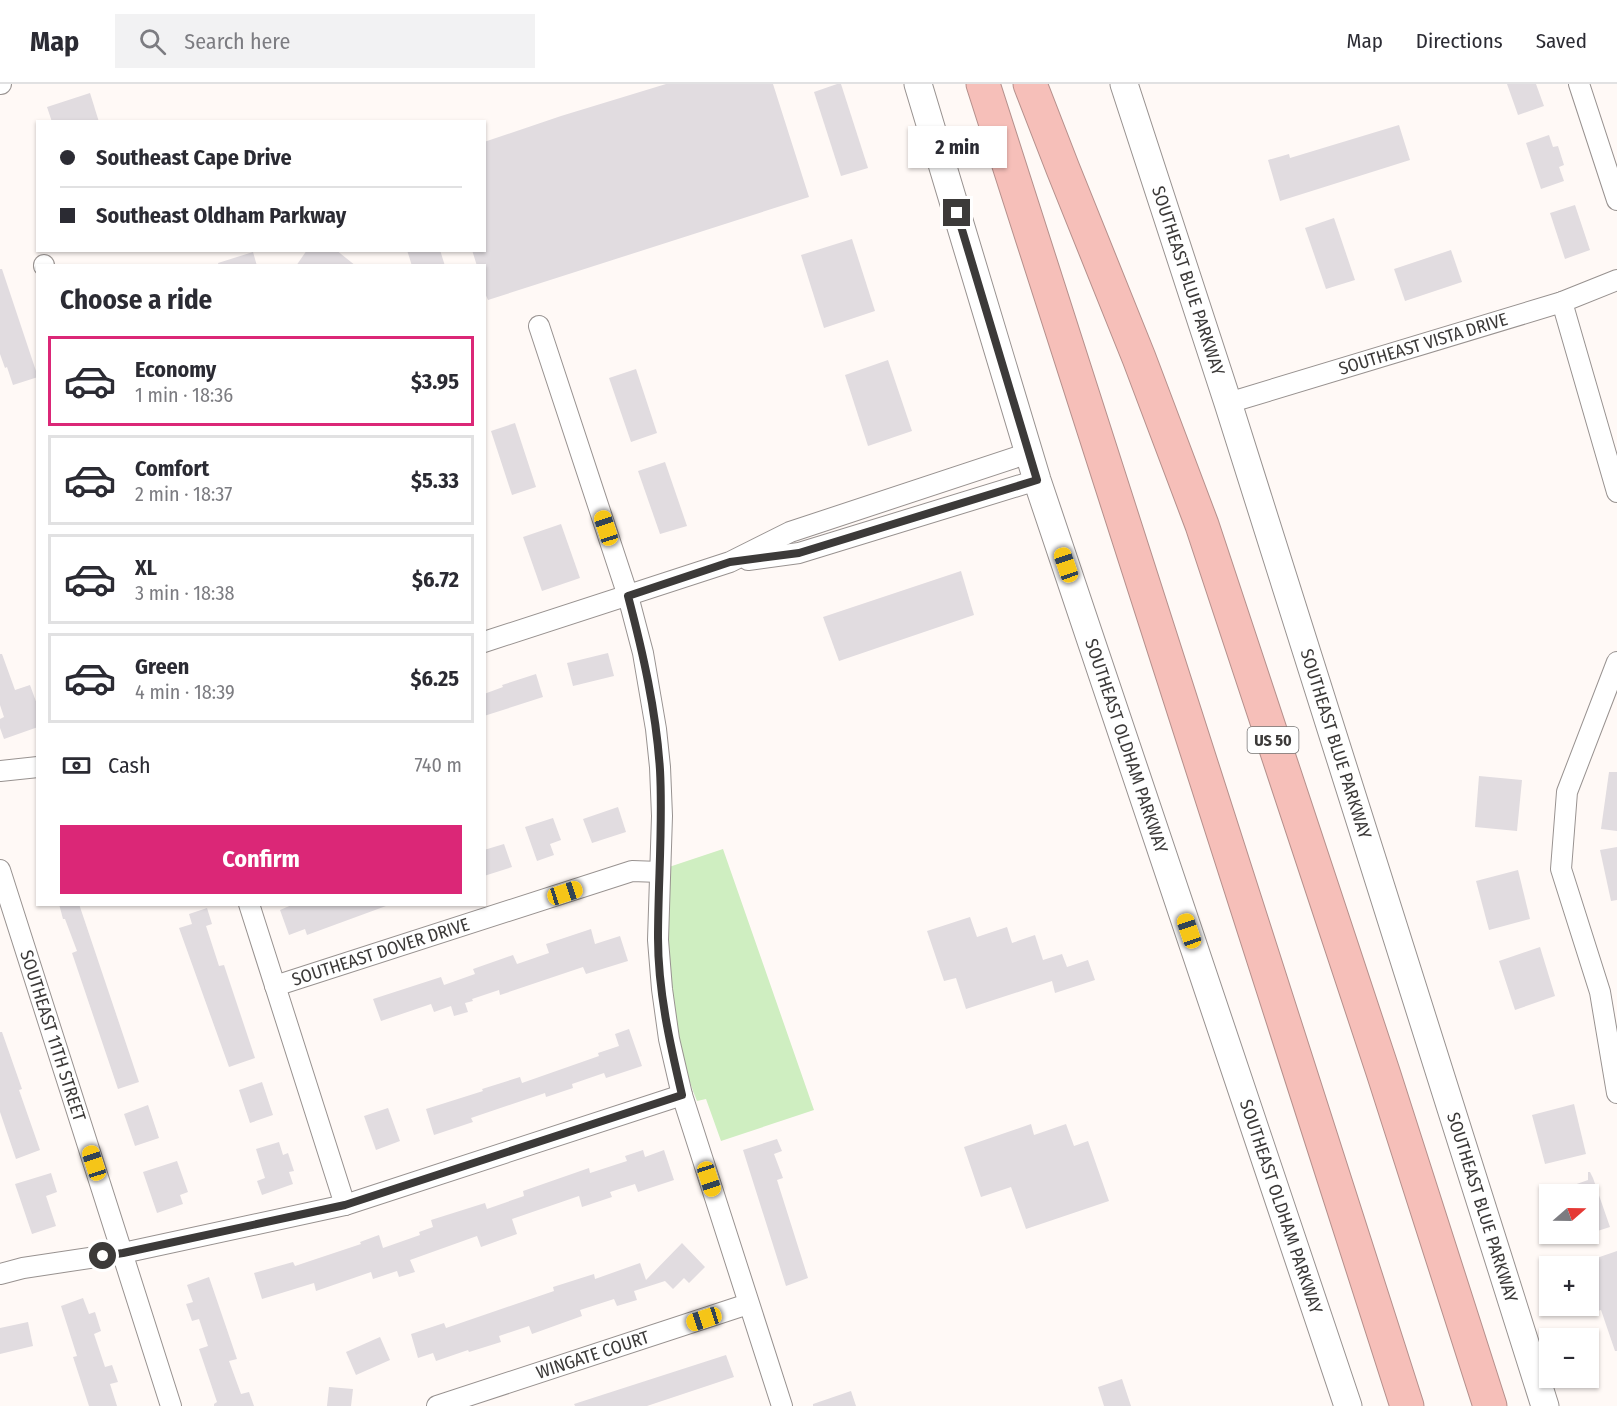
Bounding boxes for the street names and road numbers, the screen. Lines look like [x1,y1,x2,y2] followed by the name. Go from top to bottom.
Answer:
[1147,183,1229,378] street label: SOUTHEAST BLUE PARKWAY
[1336,308,1510,380] street label: SOUTHEAST VISTA DRIVE
[1080,636,1172,856] street label: SOUTHEAST OLDHAM PARKWAY
[1295,646,1376,842] street label: SOUTHEAST BLUE PARKWAY
[1248,727,1298,753] road number: US 50
[289,913,472,991] street label: SOUTHEAST DOVER DRIVE
[15,947,91,1125] street label: SOUTHEAST 11TH STREET
[1235,1097,1327,1317] street label: SOUTHEAST OLDHAM PARKWAY
[1442,1110,1523,1305] street label: SOUTHEAST BLUE PARKWAY
[534,1326,653,1384] street label: WINGATE COURT

